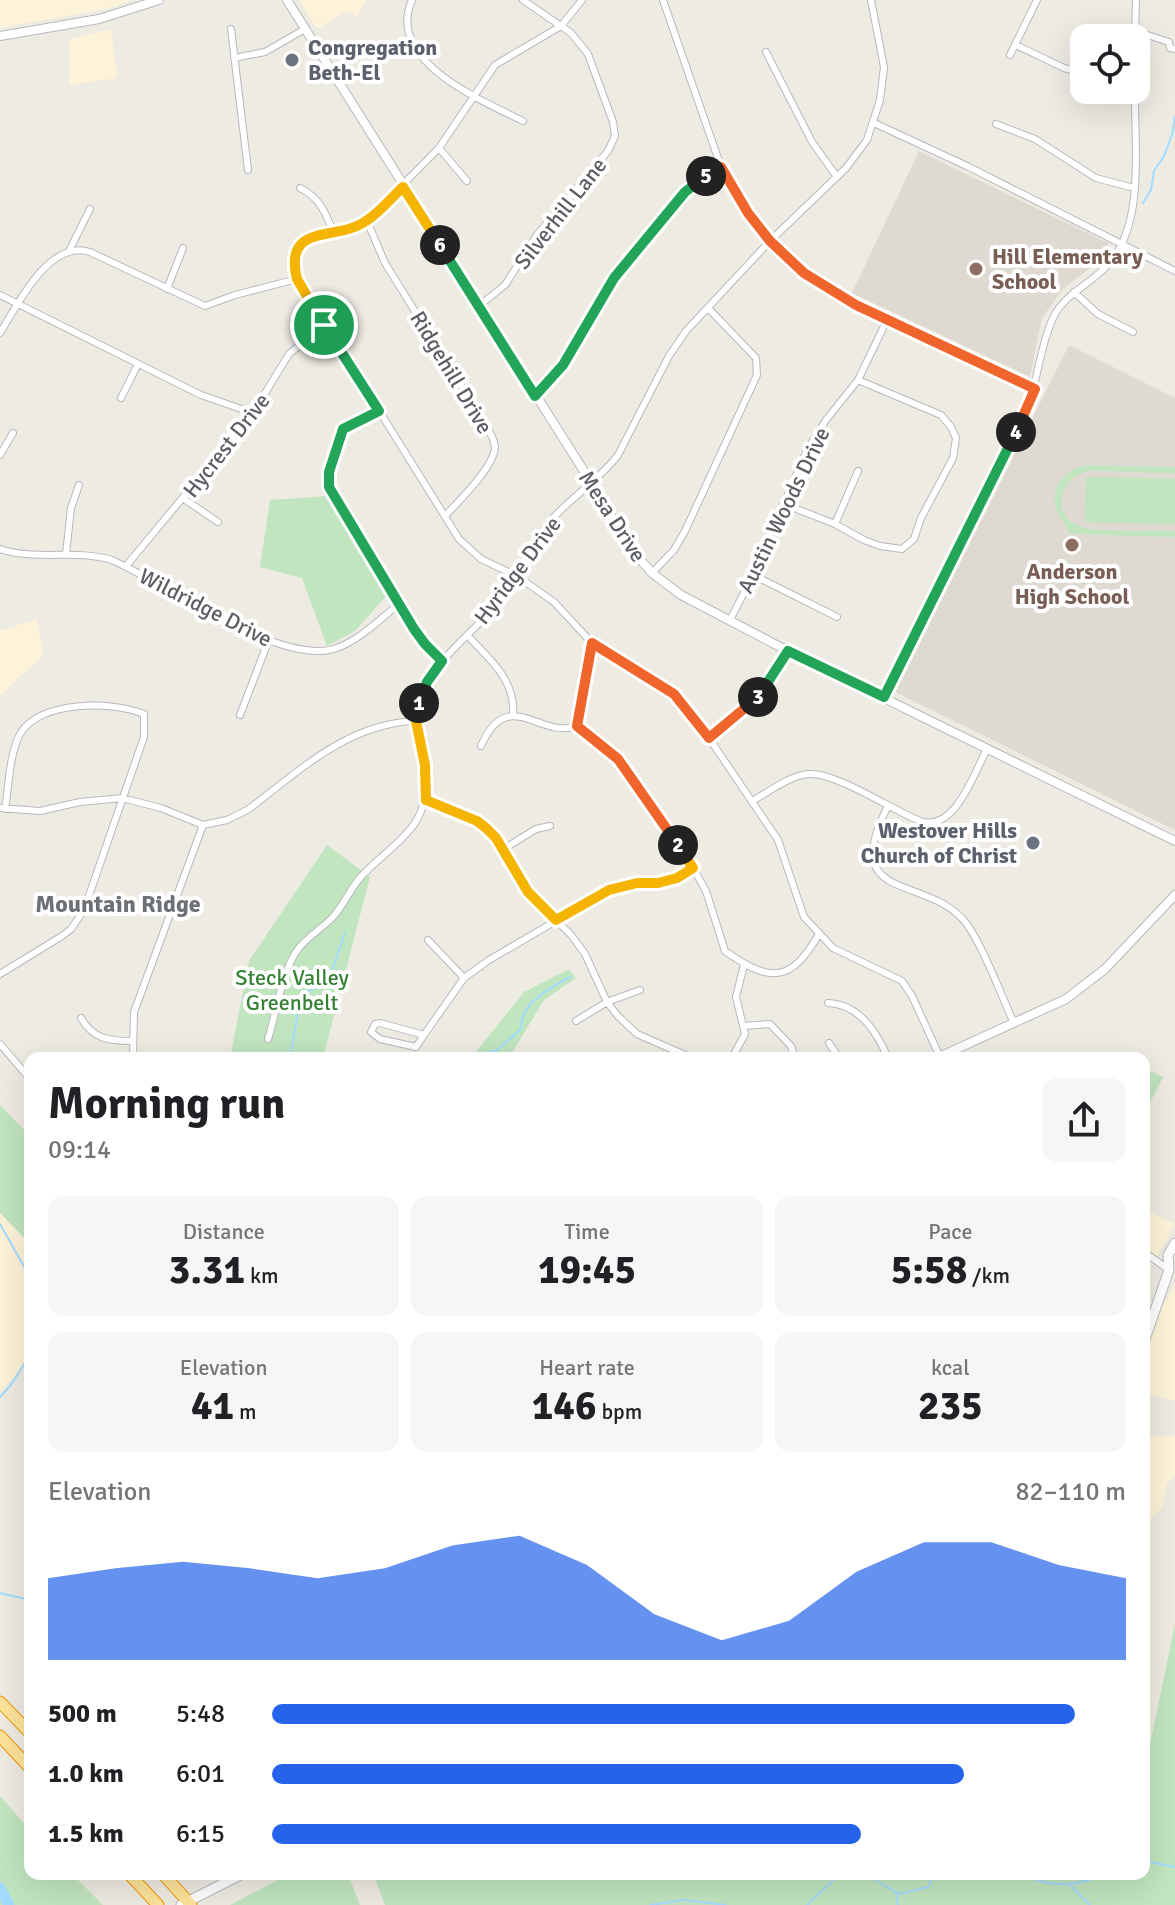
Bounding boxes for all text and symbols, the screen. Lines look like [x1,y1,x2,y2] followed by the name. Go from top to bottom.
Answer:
[1070,24,1150,104] map controls
[1070,24,1150,104] button: locate
[308,34,437,86] place label: Congregation Beth-El
[283,51,301,69] marker: Congregation Beth-El
[508,152,612,274] street label: Silverhill Lane
[686,156,726,196] pin: 5
[700,162,712,189] text: 5
[420,225,460,265] pin: 6
[434,231,446,258] text: 6
[992,243,1143,295] place label: Hill Elementary School
[967,260,985,278] marker: Hill Elementary School
[290,291,358,359] pin
[302,303,346,347] icon: arrive
[404,306,499,438] street label: Ridgehill Drive
[177,388,276,503] street label: Hycrest Drive
[996,412,1036,452] pin: 4
[1010,418,1022,445] text: 4
[732,423,835,598] street label: Austin Woods Drive
[573,465,652,567] street label: Mesa Drive
[468,511,567,630] street label: Hyridge Drive
[1063,536,1081,554] marker: Anderson High School
[1015,558,1129,610] place label: Anderson High School
[135,562,277,652] street label: Wildridge Drive
[738,677,778,717] pin: 3
[399,683,439,723] pin: 1
[752,683,764,710] text: 3
[413,689,425,716] text: 1
[861,817,1017,869] place label: Westover Hills Church of Christ
[658,825,698,865] pin: 2
[672,831,684,858] text: 2
[1024,834,1042,852] marker: Westover Hills Church of Christ
[35,889,201,919] district label: Mountain Ridge
[235,964,349,1016] park label: Steck Valley Greenbelt
[48,1077,285,1131] text: Morning run
[1042,1078,1126,1162] button: share
[48,1134,111,1166] text: 09:14
[183,1218,265,1245] text: Distance
[564,1218,610,1245] text: Time
[928,1218,972,1245] text: Pace
[169,1245,245,1295] text: 3.31
[538,1245,636,1295] text: 19:45
[891,1245,967,1295] text: 5:58
[245,1262,279,1289] text: km
[967,1262,1010,1289] text: /km
[180,1354,267,1381] text: Elevation
[539,1354,635,1381] text: Heart rate
[931,1354,970,1381] text: kcal
[191,1381,234,1431] text: 41
[532,1381,597,1431] text: 146
[918,1381,983,1431] text: 235
[234,1398,256,1425] text: m
[597,1398,642,1425] text: bpm
[48,1476,152,1508] text: Elevation
[1016,1476,1126,1508] text: 82–110 m
[48,1698,117,1730] text: 500 m
[176,1698,225,1730] text: 5:48
[48,1758,124,1790] text: 1.0 km
[176,1758,225,1790] text: 6:01
[48,1818,124,1850] text: 1.5 km
[176,1818,225,1850] text: 6:15

